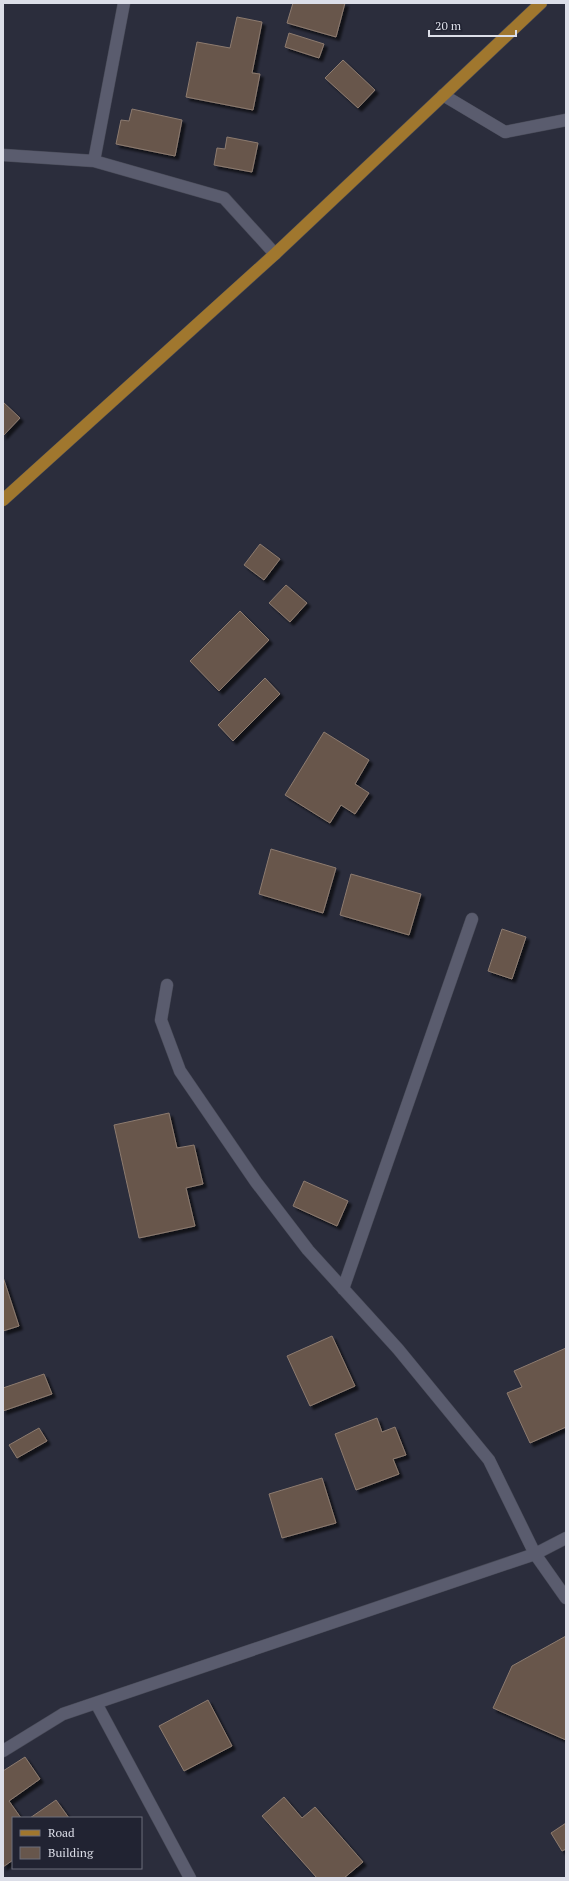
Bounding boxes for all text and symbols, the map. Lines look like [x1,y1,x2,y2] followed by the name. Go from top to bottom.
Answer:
[429,12,516,38] scale bar
[435,18,462,33] text: 20 m
[12,1817,142,1869] legend
[48,1825,75,1840] text: Road
[48,1845,94,1860] text: Building

